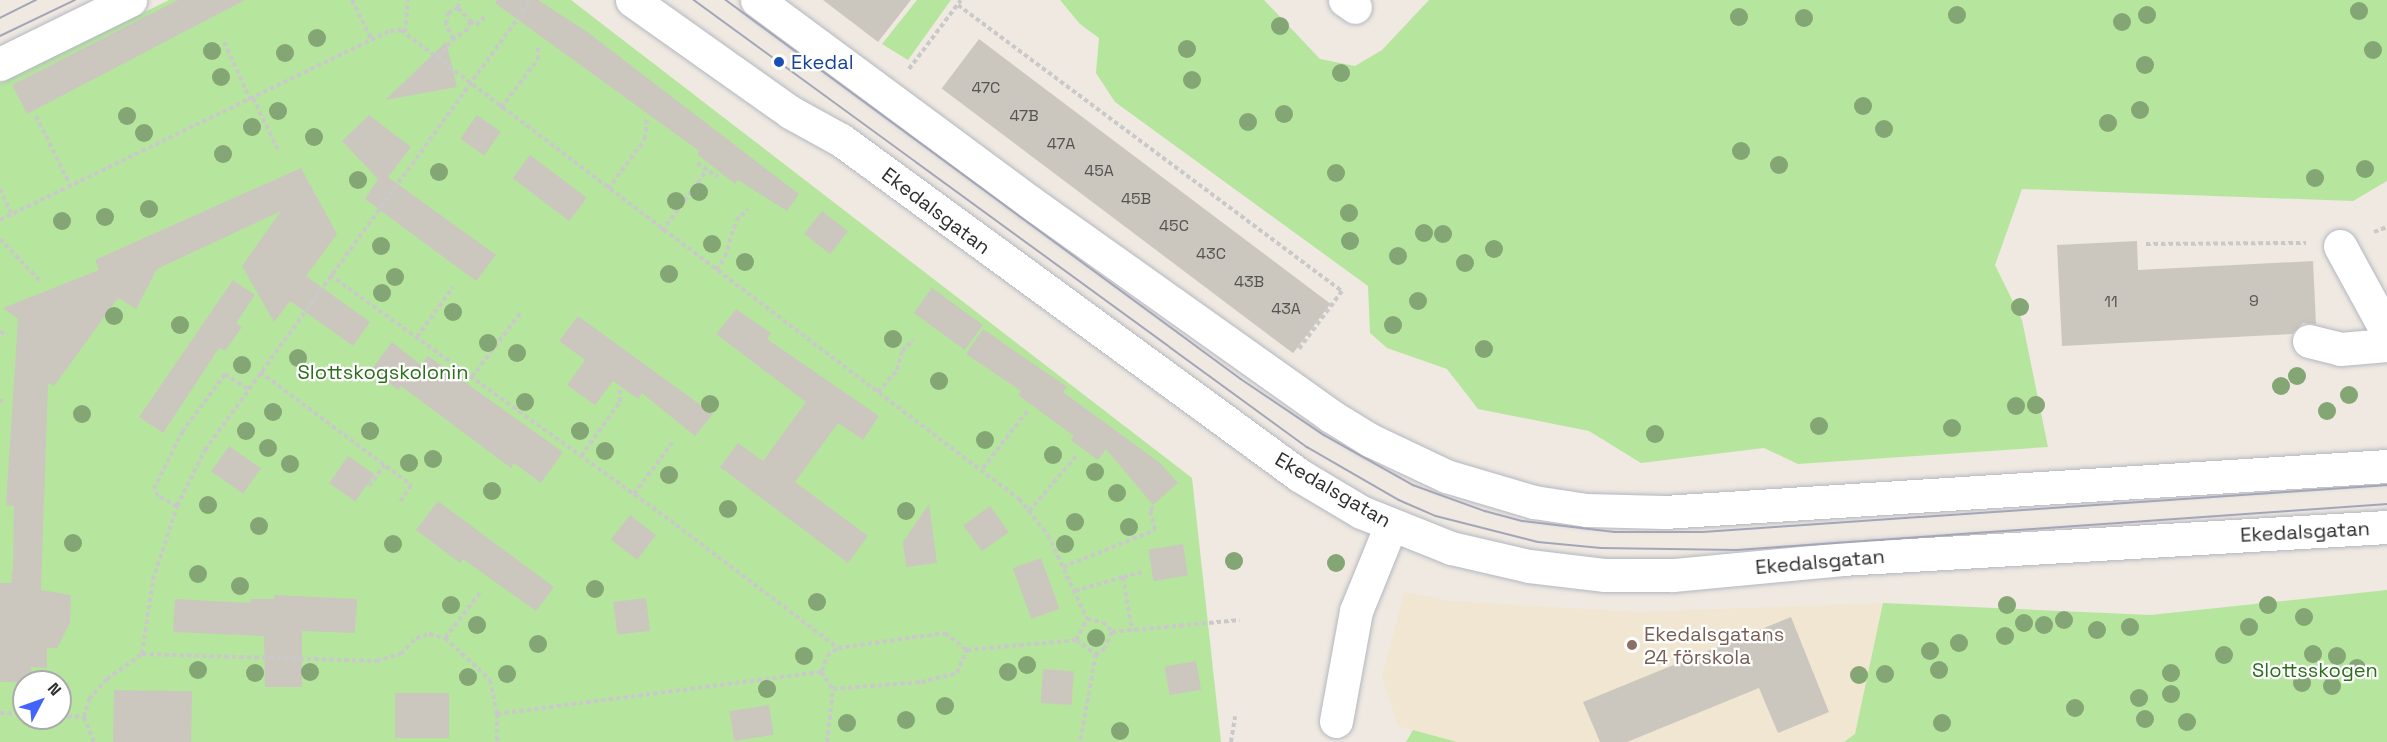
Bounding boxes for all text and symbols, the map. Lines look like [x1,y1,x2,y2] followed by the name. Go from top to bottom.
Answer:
[791,50,854,74] place label: Ekedal
[772,55,786,69] marker: Ekedal
[972,78,1000,98] house number: 47C
[1009,106,1039,126] house number: 47B
[1047,134,1075,154] house number: 47A
[1084,161,1114,181] house number: 45A
[877,162,995,260] street label: Ekedalsgatan
[1121,189,1151,209] house number: 45B
[1159,216,1189,236] house number: 45C
[1196,244,1226,264] house number: 43C
[1234,272,1264,292] house number: 43B
[2249,291,2259,311] house number: 9
[2104,292,2118,312] house number: 11
[1271,299,1301,319] house number: 43A
[298,360,468,384] park label: Slottskogskolonin
[1271,447,1395,533] street label: Ekedalsgatan
[2240,517,2370,547] street label: Ekedalsgatan
[1754,544,1886,580] street label: Ekedalsgatan
[1644,622,1784,669] place label: Ekedalsgatans 24 förskola
[1625,638,1639,652] marker: Ekedalsgatans 24 förskola
[2252,658,2378,682] park label: Slottsskogen
[12,670,72,730] north arrow
[43,678,66,700] text: N

